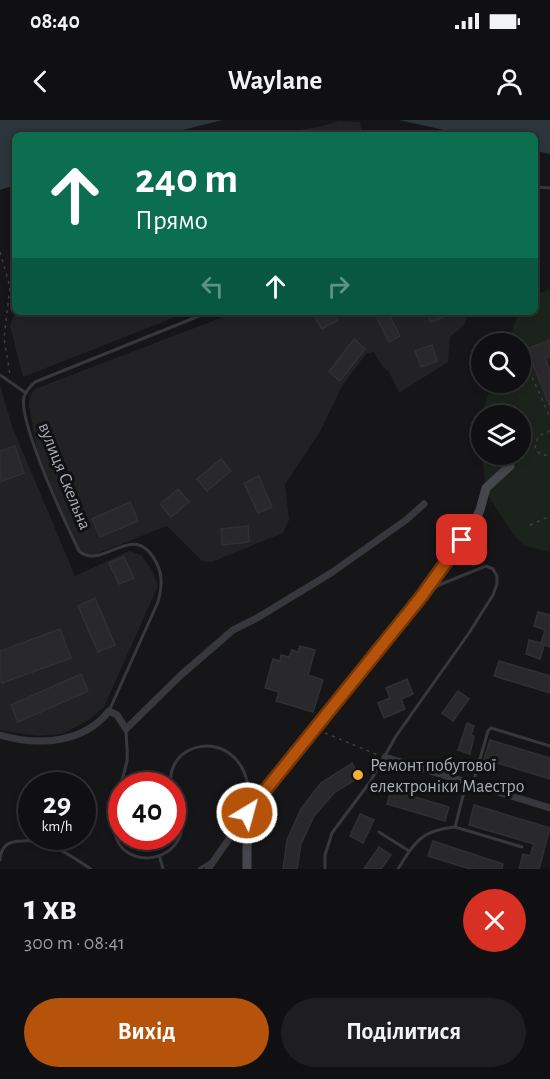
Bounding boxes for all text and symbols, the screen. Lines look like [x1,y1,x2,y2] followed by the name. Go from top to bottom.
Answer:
[30,10,80,32] text: 08:40
[24,65,57,98] icon: back
[493,65,526,98] icon: person
[228,67,322,94] text: Waylane
[36,156,114,234] icon: ahead
[135,158,238,200] text: 240 m
[135,207,208,234] text: Прямо
[196,270,229,303] icon: left
[259,270,292,303] icon: ahead
[322,270,355,303] icon: right
[471,333,531,465] map controls
[471,333,531,393] button: search
[471,405,531,465] button: layers
[34,420,94,532] street label: вулиця Скельна
[436,514,487,565] pin
[445,523,478,556] icon: arrive
[370,756,524,796] place label: Ремонт побутової електроніки Маестро
[351,768,365,782] marker: Ремонт побутової електроніки Маестро
[108,772,186,850] speed limit sign: 40
[215,781,279,845] position arrow
[43,789,71,819] text: 29
[42,819,72,834] text: km/h
[463,889,526,952] button: close
[24,890,77,926] text: 1 хв
[24,933,125,953] text: 300 m · 08:41
[24,998,269,1067] button: Вихід
[281,998,526,1067] button: Поділитися

